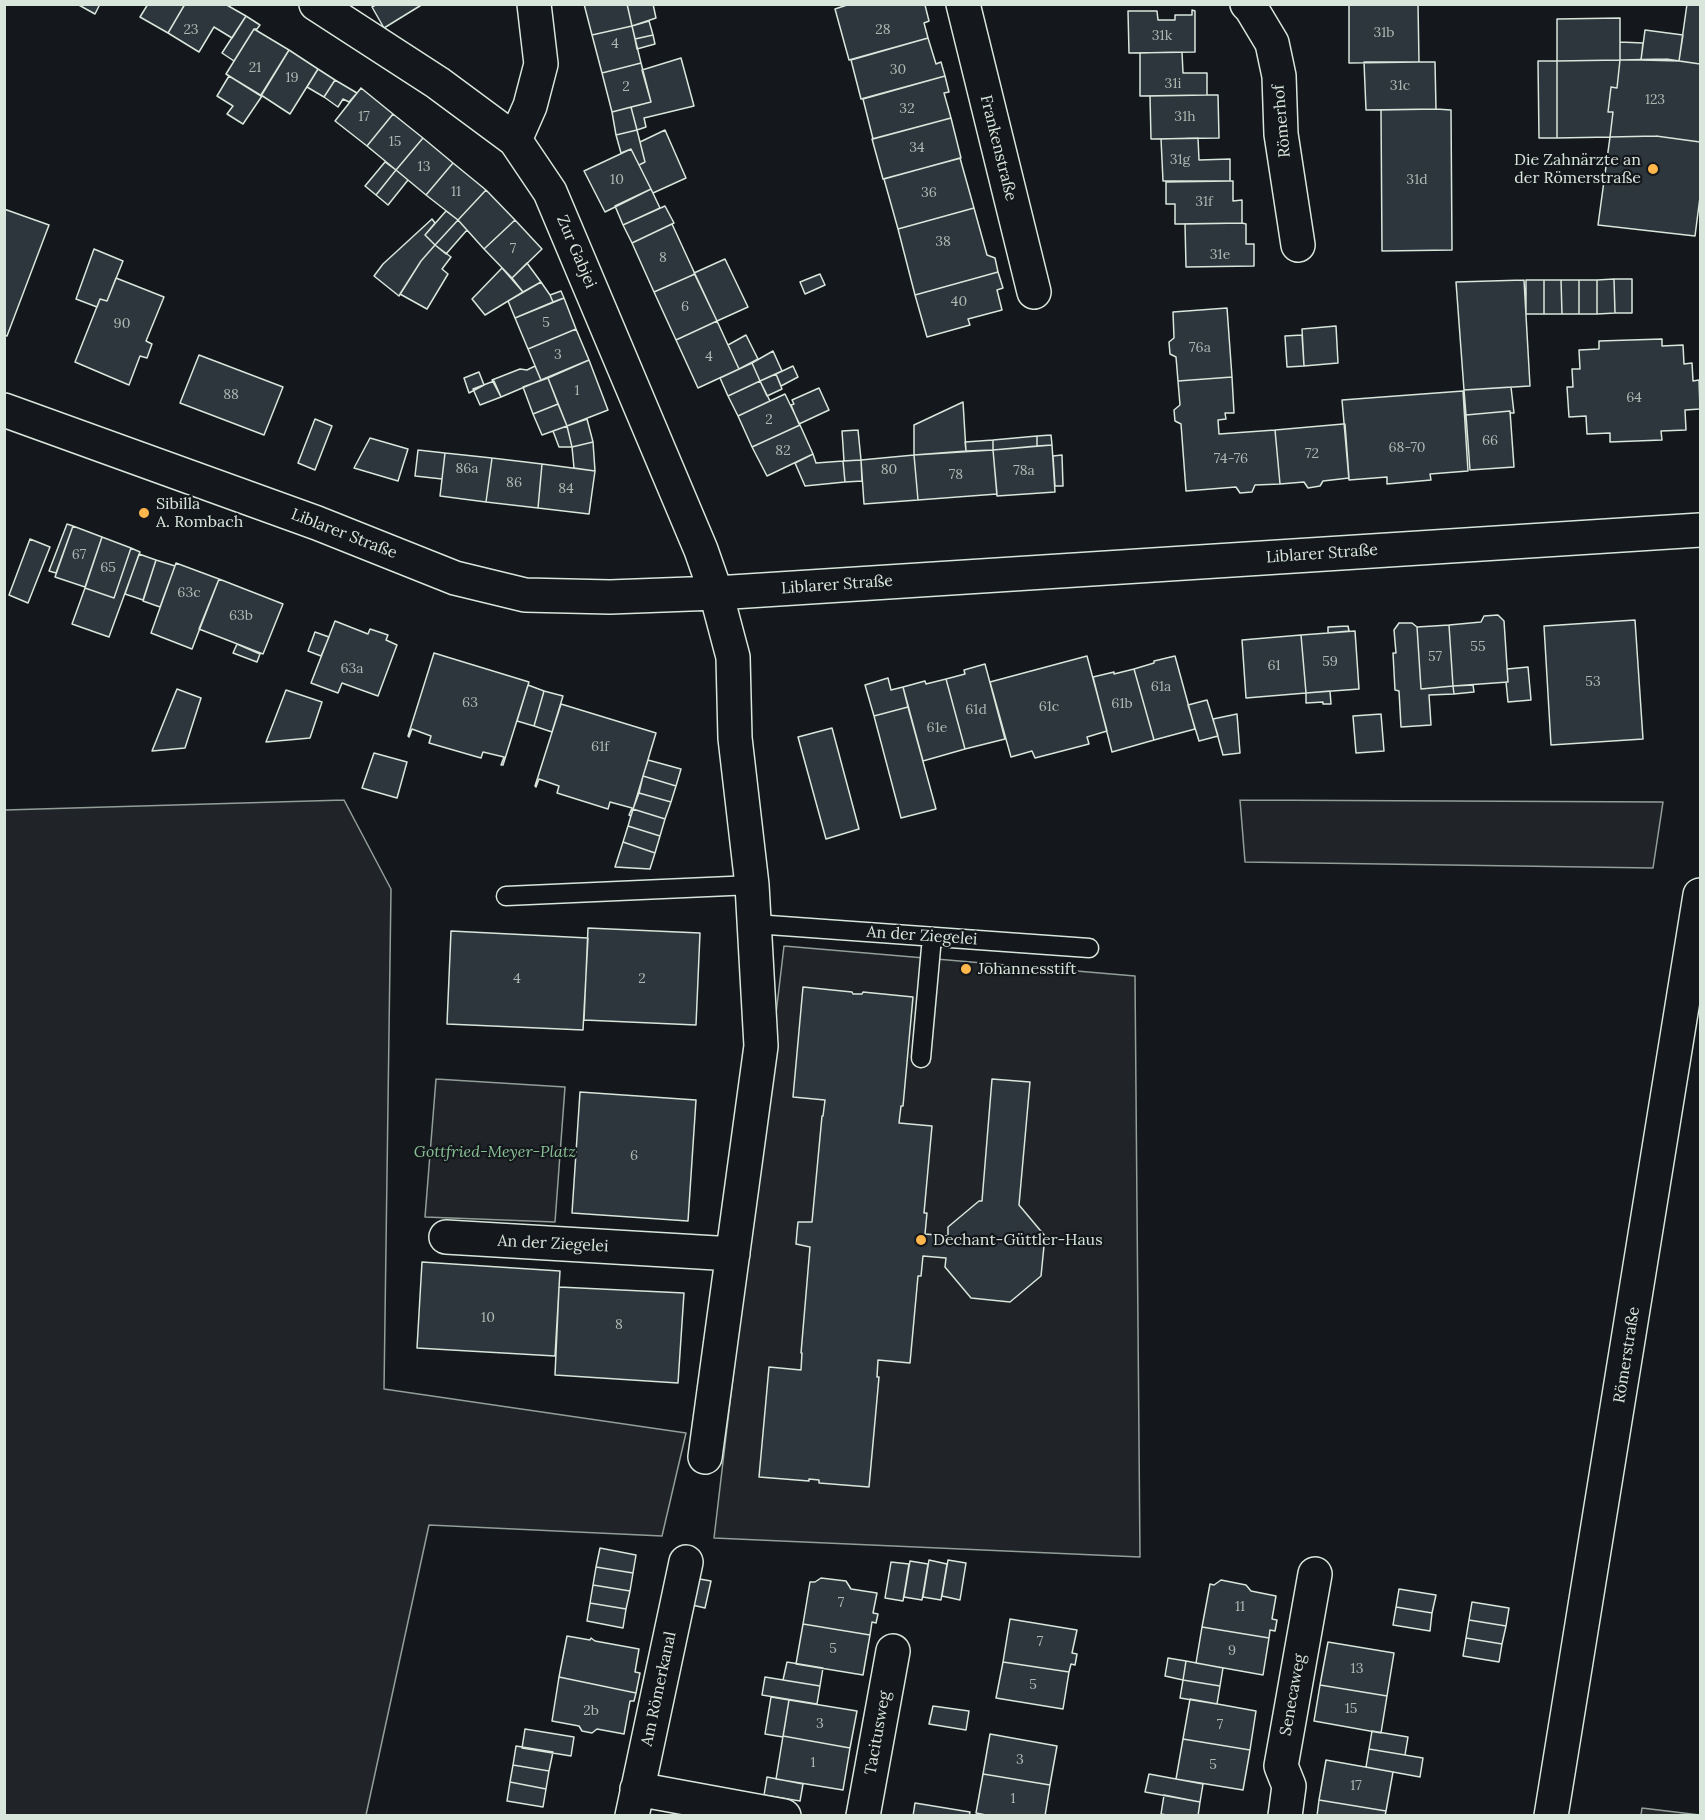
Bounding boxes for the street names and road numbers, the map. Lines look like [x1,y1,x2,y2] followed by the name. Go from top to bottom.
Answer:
[1269,84,1295,158] street label: Römerhof
[976,93,1020,203] street label: Frankenstraße
[552,213,600,291] street label: Zur Gabjei
[288,505,400,563] street label: Liblarer Straße
[1265,541,1379,567] street label: Liblarer Straße
[780,572,894,598] street label: Liblarer Straße
[866,923,978,949] street label: An der Ziegelei
[497,1232,609,1256] street label: An der Ziegelei
[1610,1305,1644,1405] street label: Römerstraße
[637,1630,681,1748] street label: Am Römerkanal
[1276,1653,1310,1737] street label: Senecaweg
[861,1690,895,1776] street label: Tacitusweg

